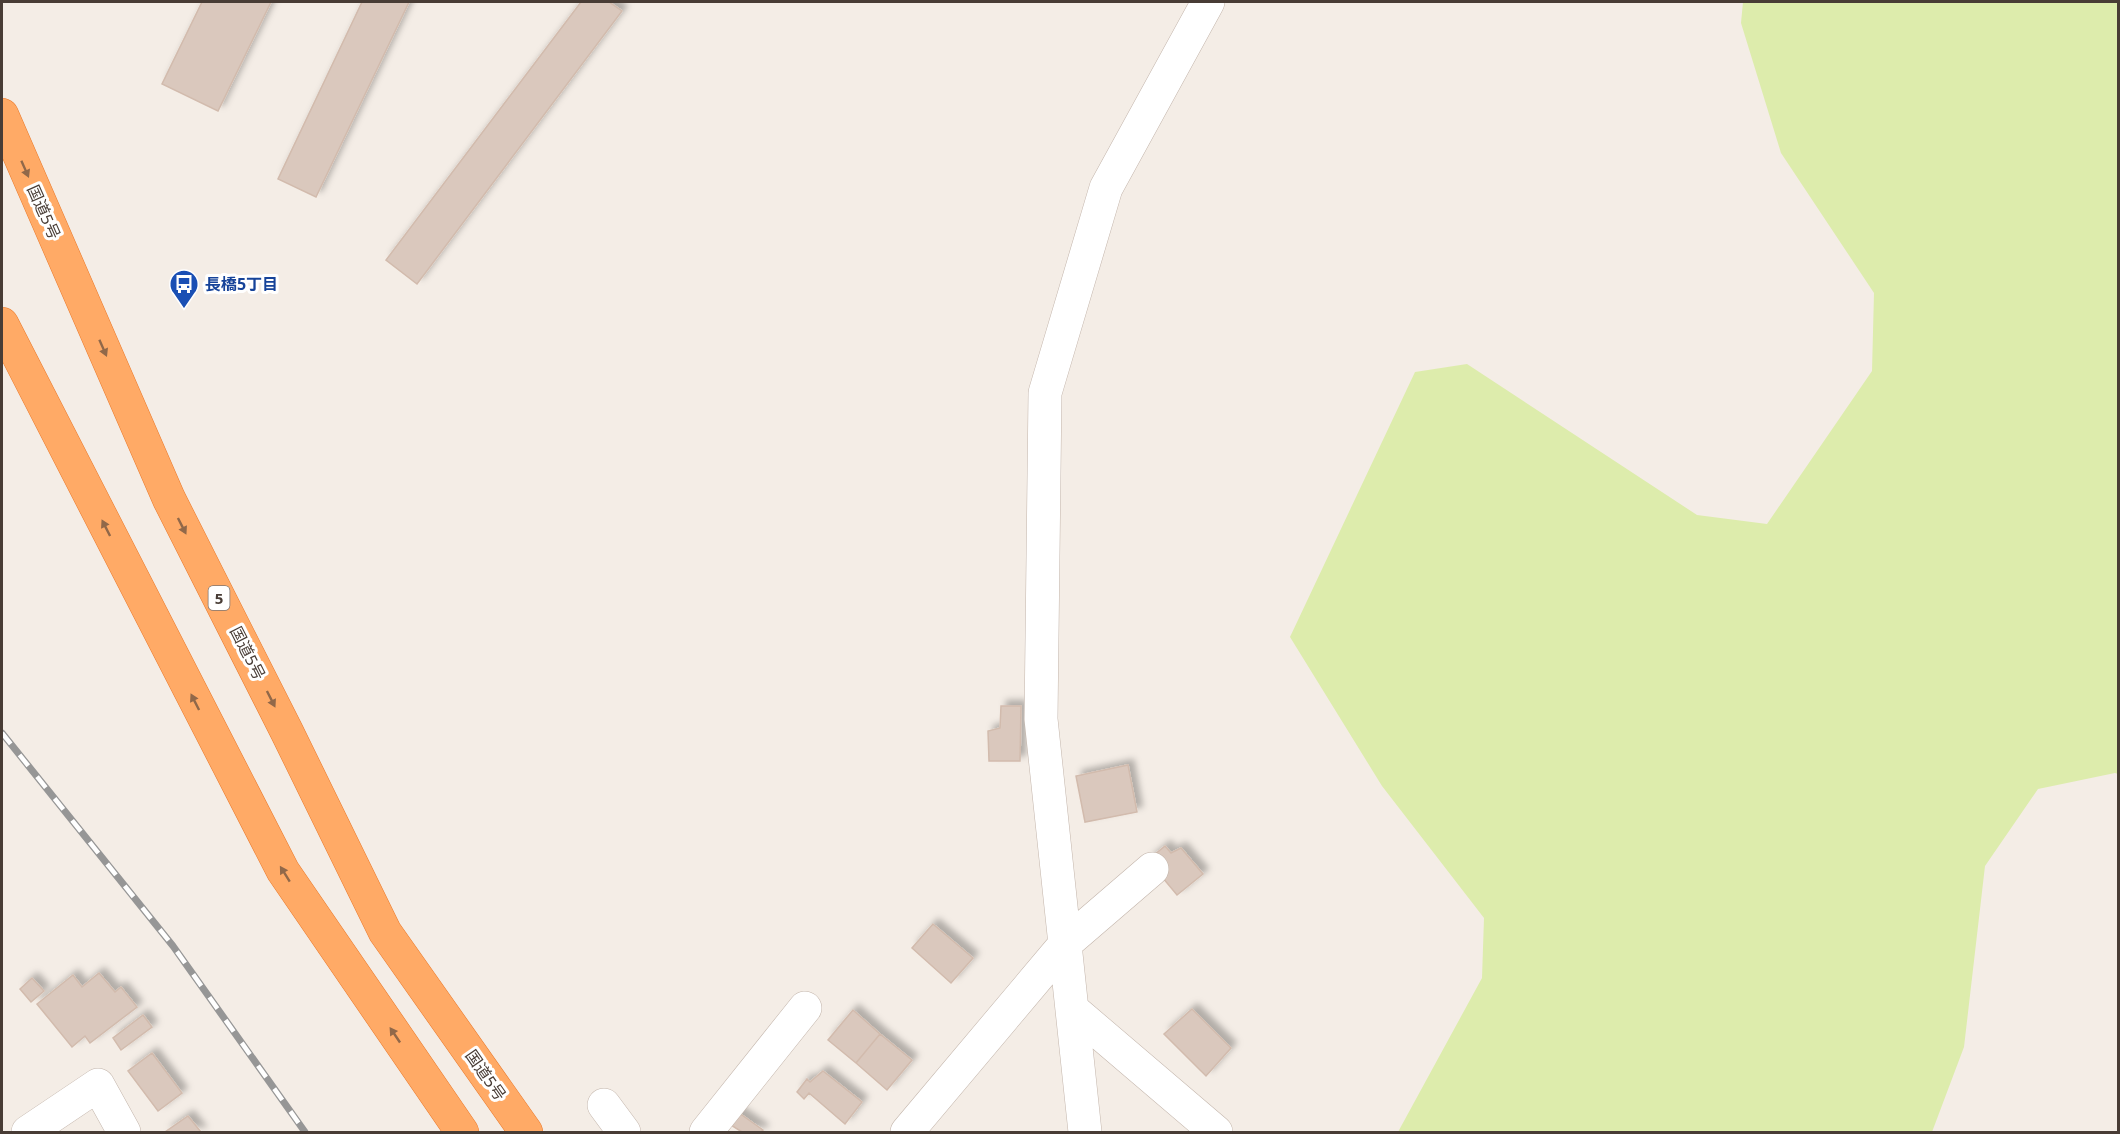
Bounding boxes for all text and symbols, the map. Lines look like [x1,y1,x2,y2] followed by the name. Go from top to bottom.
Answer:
[20,160,30,178] one-way arrow
[22,181,66,243] street label: 国道5号
[168,268,200,310] bus stop icon: 長橋5丁目
[205,273,278,295] place label: 長橋5丁目
[98,339,108,357] one-way arrow
[178,517,187,534] one-way arrow
[101,520,111,537] one-way arrow
[208,586,230,610] road number: 5
[225,623,271,683] street label: 国道5号
[266,691,276,708] one-way arrow
[190,693,200,710] one-way arrow
[280,866,291,883] one-way arrow
[390,1027,401,1044] one-way arrow
[461,1045,511,1105] street label: 国道5号

